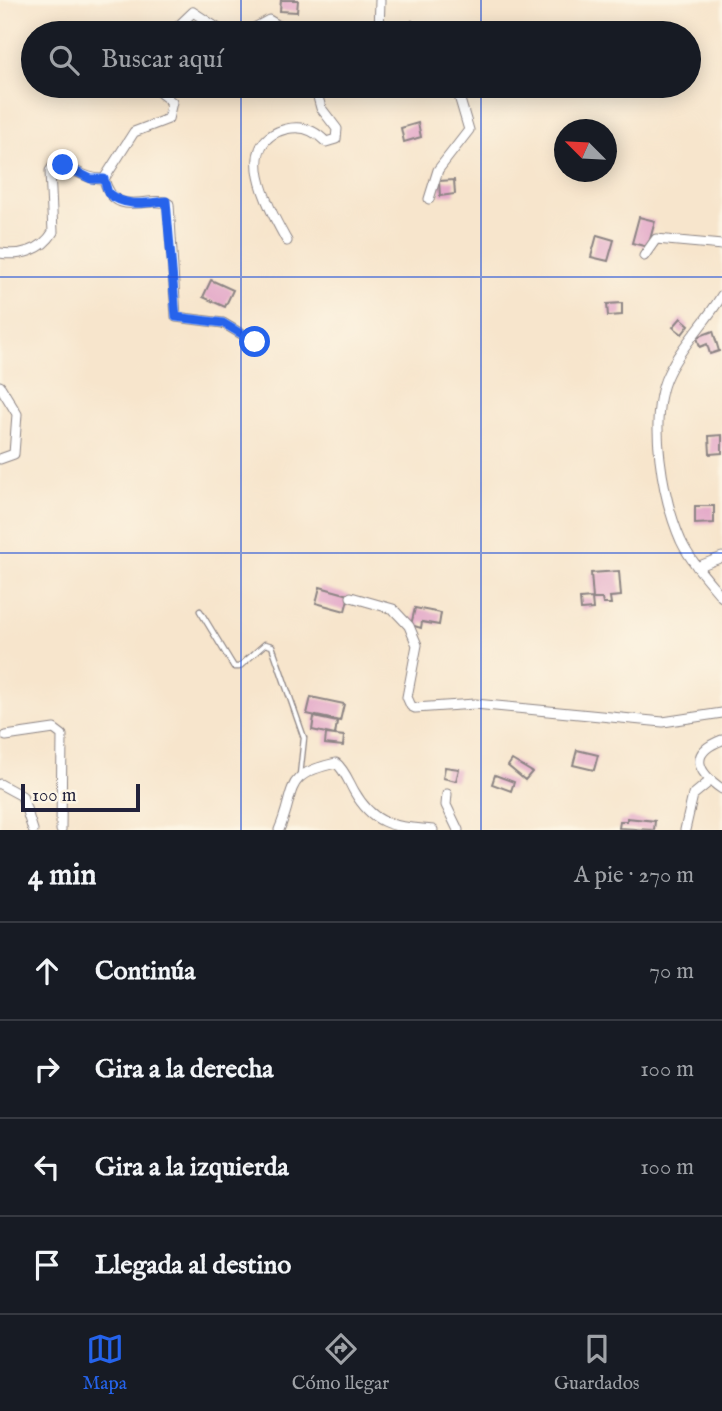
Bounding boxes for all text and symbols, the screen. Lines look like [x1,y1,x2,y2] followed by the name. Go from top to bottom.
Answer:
[21,21,701,98] search box
[45,41,83,79] icon: search
[101,43,223,76] text: Buscar aquí
[554,119,617,182] north arrow
[47,149,78,180] route end
[239,326,270,357] route start
[21,781,140,813] scale bar
[32,784,76,808] text: 100 m
[28,857,96,895] text: 4 min
[574,861,694,890] text: A pie · 270 m
[28,952,66,990] icon: ahead
[95,955,196,988] text: Continúa
[649,957,694,986] text: 70 m
[28,1050,66,1088] icon: right
[95,1053,274,1086] text: Gira a la derecha
[640,1055,694,1084] text: 100 m
[28,1148,66,1186] icon: left
[95,1151,289,1184] text: Gira a la izquierda
[640,1153,694,1182] text: 100 m
[28,1246,66,1284] icon: arrive
[95,1249,291,1282] text: Llegada al destino
[82,1330,127,1396] tab: Mapa
[292,1330,389,1396] tab: Cómo llegar
[554,1330,640,1396] tab: Guardados

